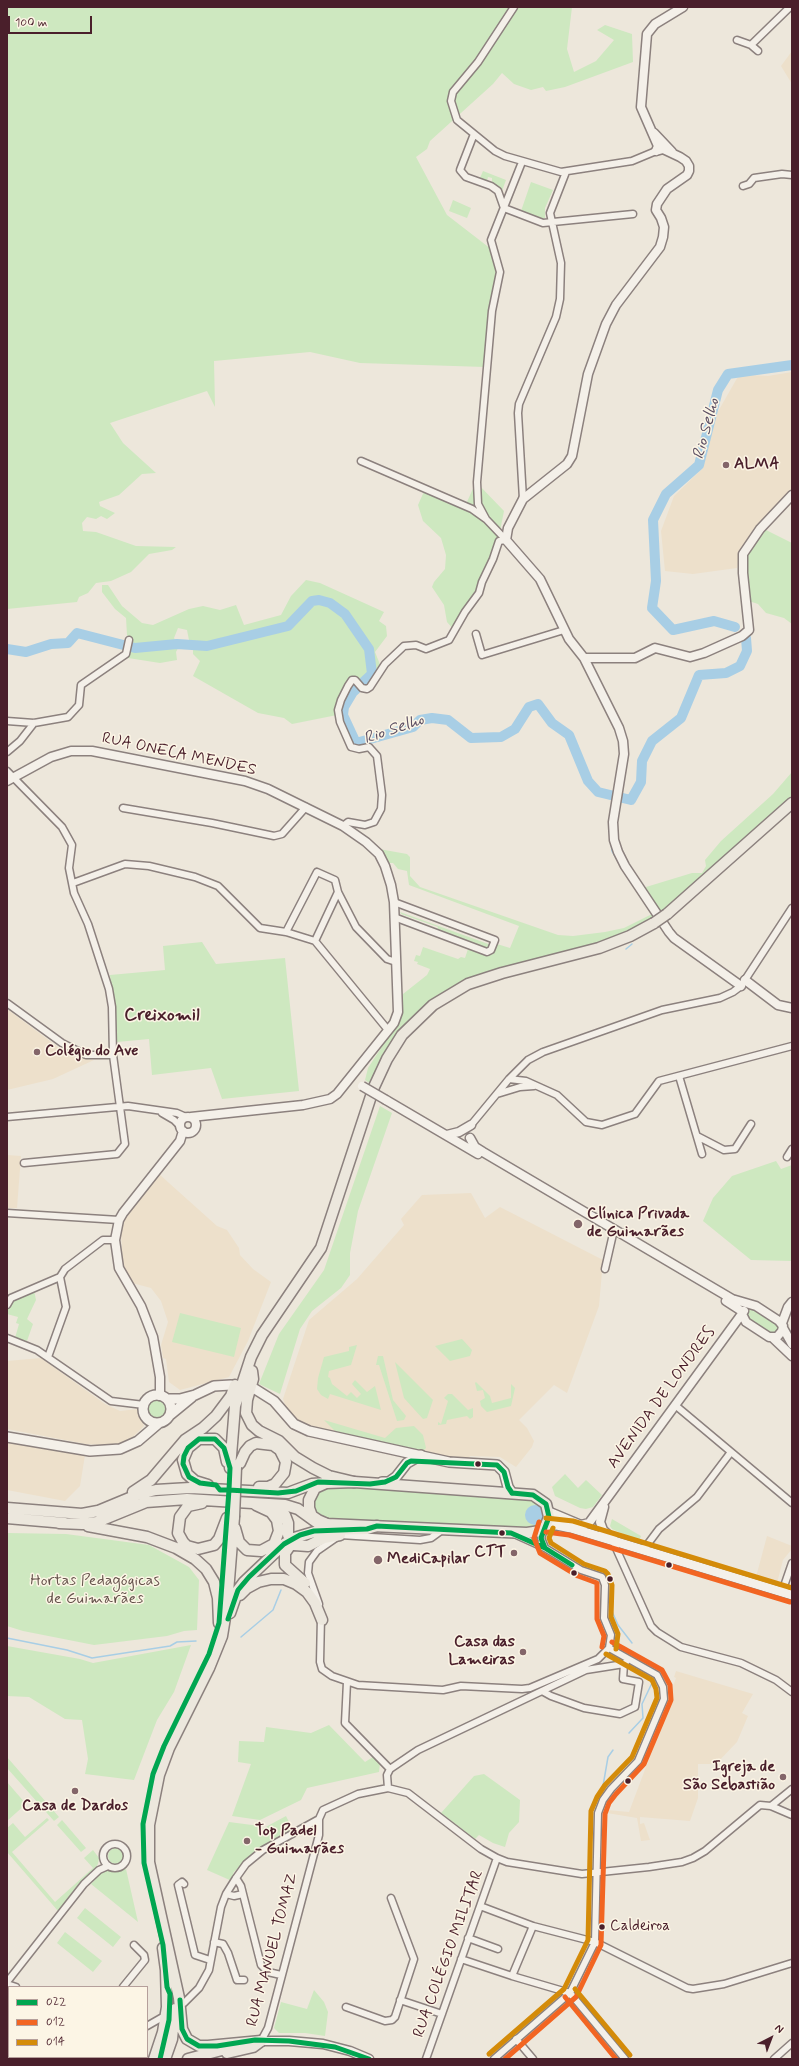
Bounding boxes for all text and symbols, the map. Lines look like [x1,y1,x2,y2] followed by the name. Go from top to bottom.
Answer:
[10,8,94,34] scale bar
[15,15,47,31] text: 100 m
[689,396,725,462] water label: Rio Selho
[734,455,779,475] place label: ALMA
[721,460,731,470] marker: ALMA
[361,710,427,750] water label: Rio Selho
[100,729,258,781] street label: RUA ONECA MENDES
[124,1005,200,1027] district label: Creixomil
[45,1042,139,1062] place label: Colégio do Ave
[32,1047,42,1057] marker: Colégio do Ave
[587,1205,689,1243] place label: Clínica Privada de Guimarães
[572,1218,584,1230] marker: Clínica Privada de Guimarães
[604,1323,720,1473] street label: AVENIDA DE LONDRES
[473,1459,483,1469] unlabelled marker
[497,1528,507,1538] unlabelled marker
[474,1543,506,1563] place label: CTT
[509,1548,519,1558] marker: CTT
[387,1550,470,1570] place label: MediCapilar
[372,1554,384,1566] marker: MediCapilar
[664,1560,674,1570] unlabelled marker
[569,1568,579,1578] unlabelled marker
[30,1572,160,1610] park label: Hortas Pedagógicas de Guimarães
[605,1574,615,1584] unlabelled marker
[448,1633,515,1671] place label: Casa das Lameiras
[518,1647,528,1657] marker: Casa das Lameiras
[683,1758,775,1796] place label: Igreja de São Sebastião
[778,1772,788,1782] marker: Igreja de São Sebastião
[623,1776,633,1786] unlabelled marker
[70,1786,80,1796] marker: Casa de Dardos
[22,1797,128,1817] place label: Casa de Dardos
[255,1822,344,1860] place label: Top Padel - Guimarães
[242,1836,252,1846] marker: Top Padel - Guimarães
[410,1868,488,2040] street label: RUA COLÉGIO MILITAR
[243,1871,303,2029] street label: RUA MANUEL TOMAZ
[610,1918,670,1936] place label: Caldeiroa
[597,1922,607,1932] marker: Caldeiroa
[8,1986,148,2058] legend
[46,1994,66,2010] text: 022
[46,2014,65,2030] text: 012
[751,2018,791,2058] north arrow
[772,2021,786,2037] text: N
[46,2034,65,2050] text: 014

